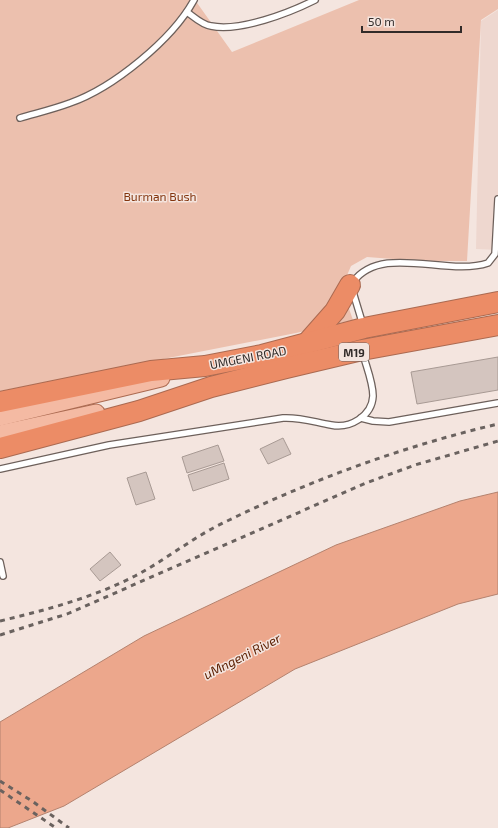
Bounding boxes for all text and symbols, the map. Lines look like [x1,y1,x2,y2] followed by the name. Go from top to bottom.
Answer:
[362,8,461,34] scale bar
[368,14,395,28] text: 50 m
[123,189,197,203] park label: Burman Bush
[208,343,288,371] street label: UMGENI ROAD
[339,343,369,361] road number: M19
[201,629,284,682] water label: uMngeni River

